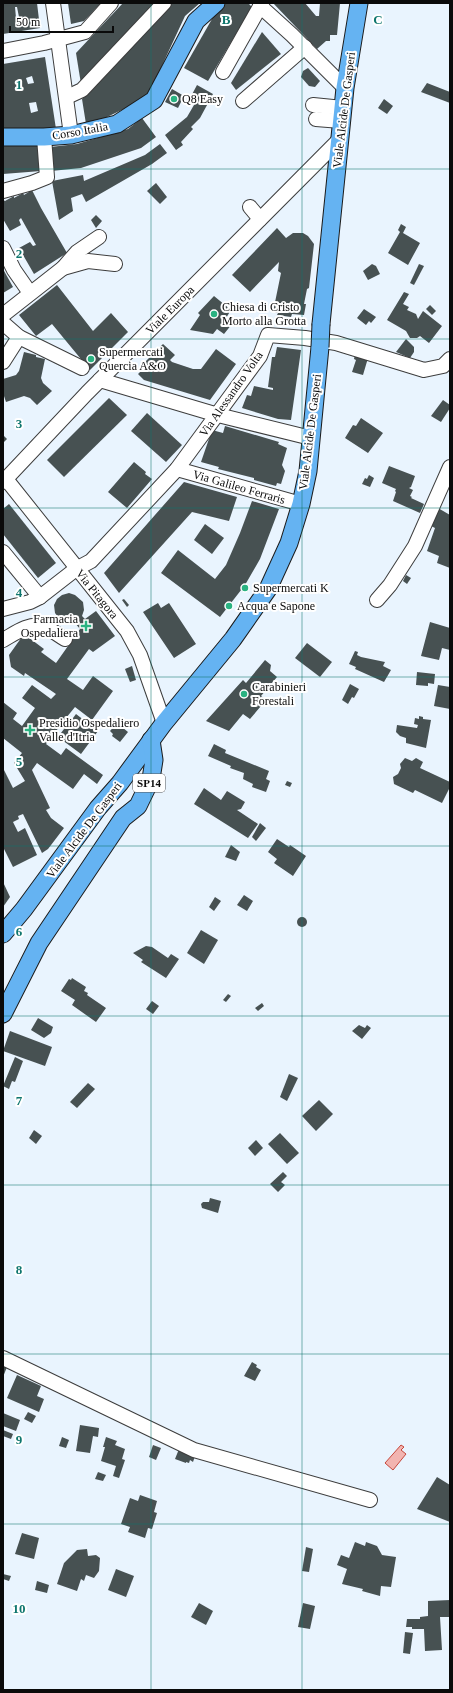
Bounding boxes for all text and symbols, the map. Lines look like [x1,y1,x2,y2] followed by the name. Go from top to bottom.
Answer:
[10,8,113,34] scale bar
[222,12,231,27] text: B
[373,12,383,27] text: C
[16,15,41,29] text: 50 m
[330,50,358,169] street label: Viale Alcide De Gasperi
[16,77,22,92] text: 1
[182,92,223,106] place label: Q8 Easy
[169,94,179,104] marker: Q8 Easy
[51,119,110,143] street label: Corso Italia
[16,246,22,261] text: 2
[143,282,198,337] street label: Viale Europa
[222,300,307,328] place label: Chiesa di Cristo Morto alla Grotta
[209,309,219,319] marker: Chiesa di Cristo Morto alla Grotta
[99,345,166,373] place label: Supermercati Quercia A&O
[196,348,266,439] street label: Via Alessandro Volta
[86,354,96,364] marker: Supermercati Quercia A&O
[296,372,324,491] street label: Viale Alcide De Gasperi
[16,416,23,431] text: 3
[191,467,287,507] street label: Via Galileo Ferraris
[73,566,122,622] street label: Via Pitagora
[253,581,329,595] place label: Supermercati K
[240,583,250,593] marker: Supermercati K
[16,585,23,600] text: 4
[237,599,315,613] place label: Acqua e Sapone
[224,601,234,611] marker: Acqua e Sapone
[21,612,79,640] place label: Farmacia Ospedaliera
[81,621,91,631] marker: Farmacia Ospedaliera
[252,680,307,708] place label: Carabinieri Forestali
[239,689,249,699] marker: Carabinieri Forestali
[39,716,139,744] place label: Presidio Ospedaliero Valle d'Itria
[24,724,36,736] marker: Presidio Ospedaliero Valle d'Itria
[16,754,23,769] text: 5
[133,774,165,792] road number: SP14
[43,779,125,881] street label: Viale Alcide De Gasperi
[16,924,23,939] text: 6
[16,1093,23,1108] text: 7
[16,1262,23,1277] text: 8
[16,1432,23,1447] text: 9
[13,1601,26,1616] text: 10

